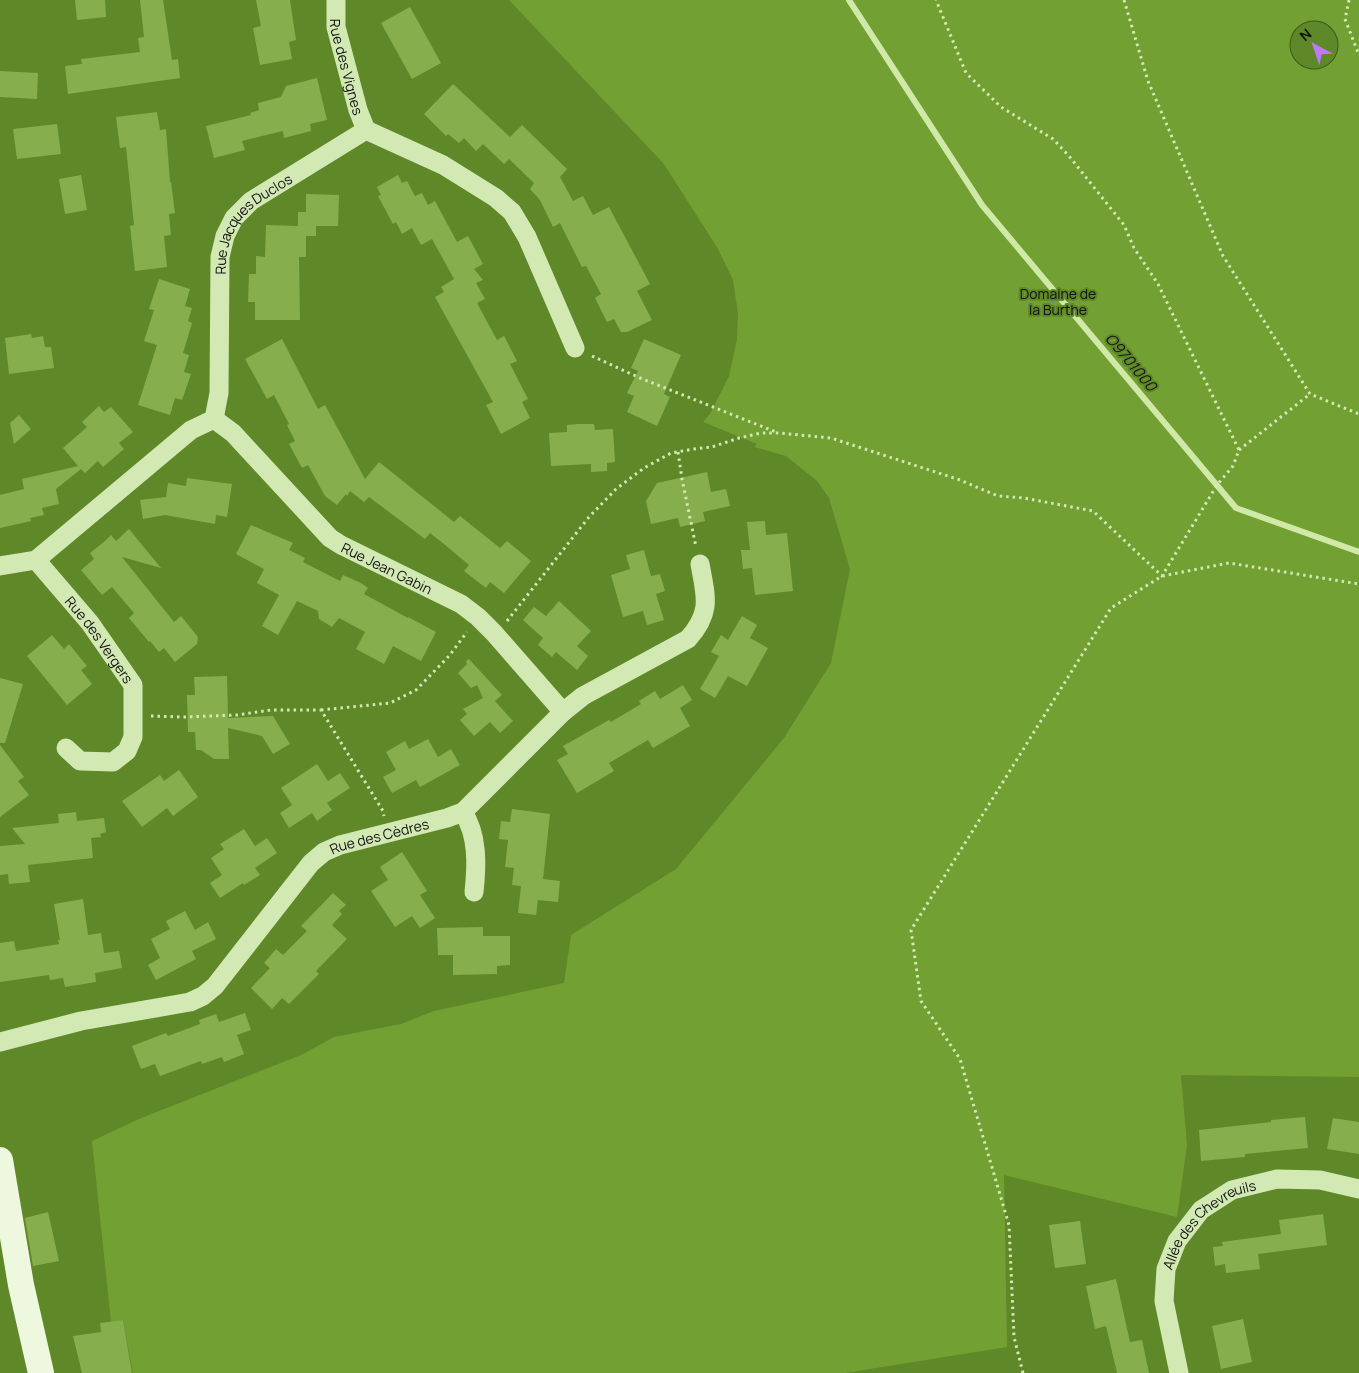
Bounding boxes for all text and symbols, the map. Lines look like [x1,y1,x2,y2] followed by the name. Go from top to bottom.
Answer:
[327,19,368,118] street label: Rue des Vignes
[1289,20,1339,70] north arrow
[1295,24,1315,45] text: N
[210,169,295,274] street label: Rue Jacques Duclos
[1020,284,1096,319] park label: Domaine de la Burthe
[1100,328,1163,397] water label: O9701000
[338,537,436,598] street label: Rue Jean Gabin
[61,592,138,687] street label: Rue des Vergers
[326,813,431,858] street label: Rue des Cèdres
[1157,1175,1258,1272] street label: Allée des Chevreuils

